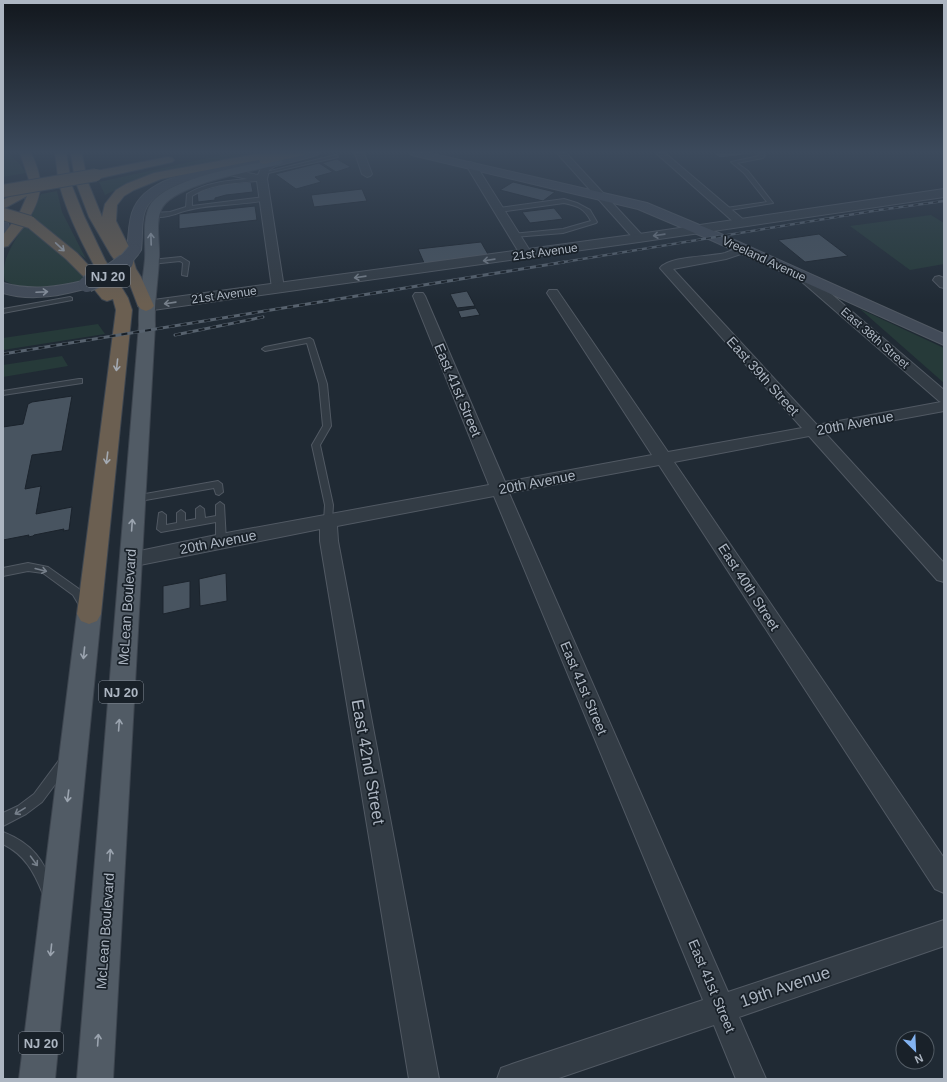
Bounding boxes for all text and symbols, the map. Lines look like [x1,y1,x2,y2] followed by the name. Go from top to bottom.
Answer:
[653,231,666,239] one-way arrow
[148,233,155,246] one-way arrow
[720,233,808,285] street label: Vreeland Avenue
[511,240,579,264] street label: 21st Avenue
[55,242,65,251] one-way arrow
[483,256,496,264] one-way arrow
[86,265,130,287] road number: NJ 20
[354,273,367,281] one-way arrow
[190,283,258,307] street label: 21st Avenue
[35,288,48,296] one-way arrow
[164,299,177,306] one-way arrow
[838,304,913,372] street label: East 38th Street
[723,333,803,419] street label: East 39th Street
[431,341,485,439] street label: East 41st Street
[113,358,121,371] one-way arrow
[815,408,895,438] street label: 20th Avenue
[103,451,111,464] one-way arrow
[497,467,577,497] street label: 20th Avenue
[129,519,136,532] one-way arrow
[178,527,258,557] street label: 20th Avenue
[715,541,783,634] street label: East 40th Street
[115,548,139,666] street label: McLean Boulevard
[35,567,48,575] one-way arrow
[557,639,611,737] street label: East 41st Street
[81,646,88,659] one-way arrow
[99,681,143,703] road number: NJ 20
[348,698,388,826] street label: East 42nd Street
[115,719,122,732] one-way arrow
[65,789,72,802] one-way arrow
[14,807,26,815] one-way arrow
[107,848,114,861] one-way arrow
[30,855,38,866] one-way arrow
[93,872,117,990] street label: McLean Boulevard
[685,937,739,1035] street label: East 41st Street
[47,943,55,956] one-way arrow
[737,963,833,1011] street label: 19th Avenue
[895,1030,935,1070] north arrow
[19,1032,63,1054] road number: NJ 20
[94,1034,101,1047] one-way arrow
[913,1052,925,1066] text: N

